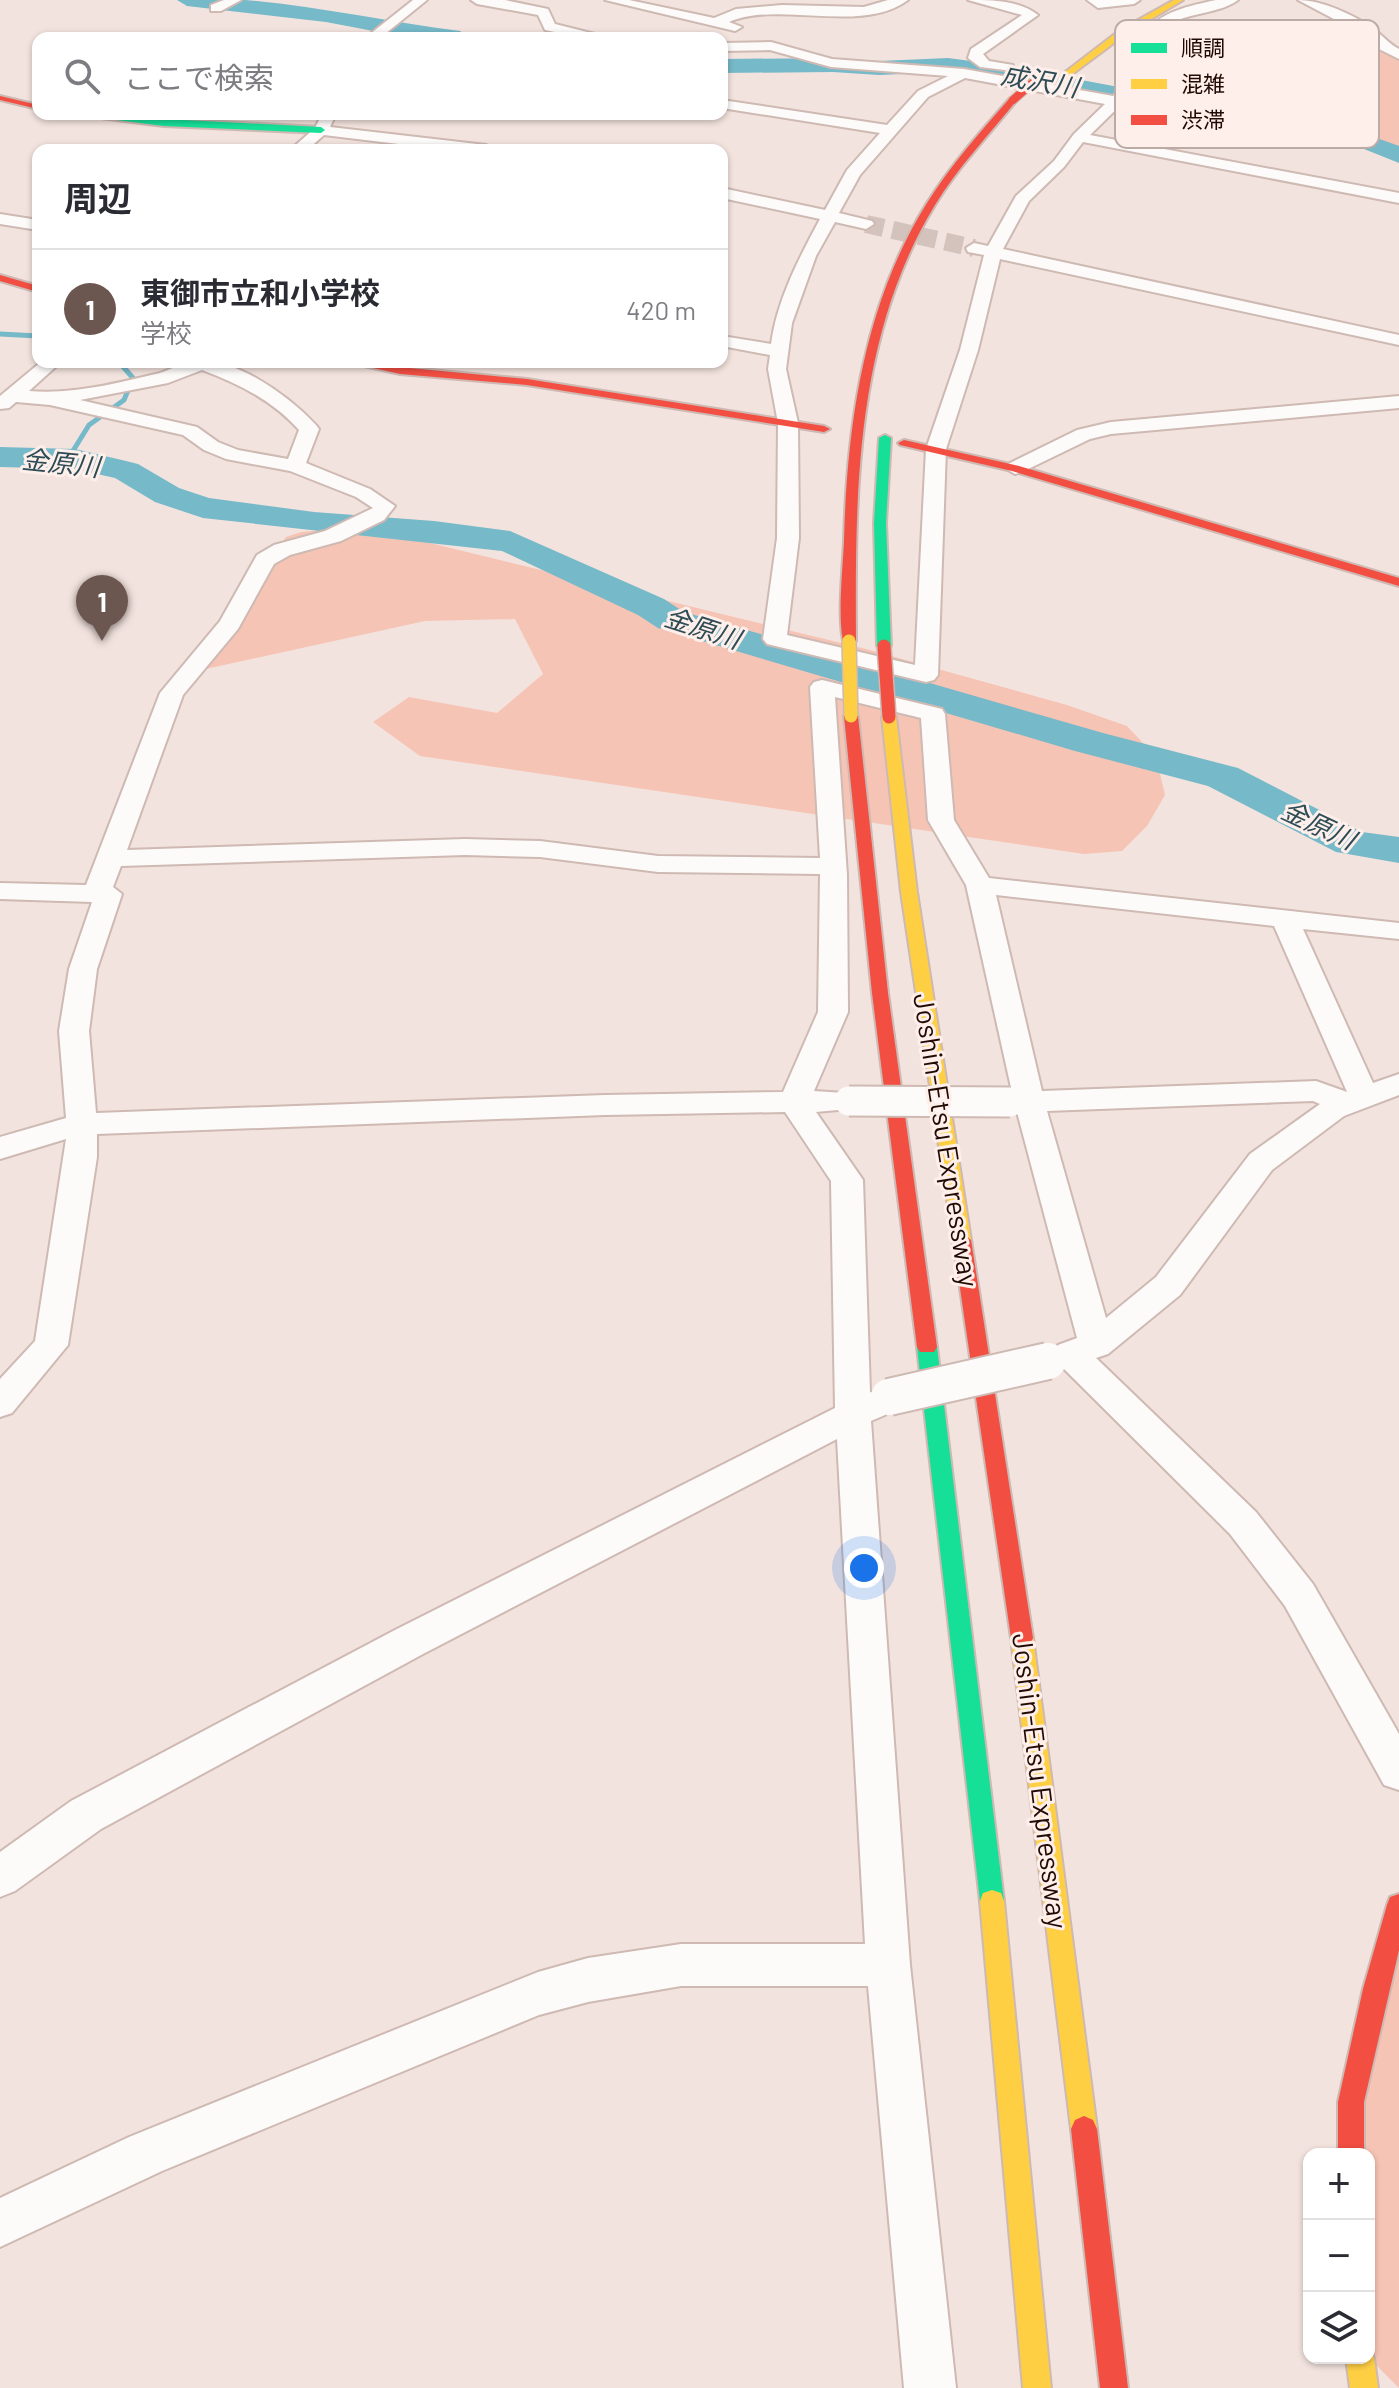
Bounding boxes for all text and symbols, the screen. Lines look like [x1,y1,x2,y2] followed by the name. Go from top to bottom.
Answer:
[1115,20,1379,148] legend
[32,32,728,120] search box
[1181,34,1225,60] text: 順調
[60,54,104,98] icon: search
[999,58,1084,103] water label: 成沢川
[124,59,274,95] text: ここで検索
[1181,70,1225,96] text: 混雑
[1181,106,1225,132] text: 渋滞
[64,177,132,218] text: 周辺
[140,274,380,310] text: 東御市立和小学校
[85,294,95,325] text: 1
[626,294,696,325] text: 420 m
[140,317,192,348] text: 学校
[21,443,104,482] water label: 金原川
[76,575,128,641] pin: 1
[661,600,748,655] water label: 金原川
[1277,793,1364,856] water label: 金原川
[907,991,987,1290] street label: Joshin-Etsu Expressway
[844,1548,884,1588] your location
[1006,1631,1076,1931] street label: Joshin-Etsu Expressway
[1303,2148,1375,2364] map controls
[1303,2148,1375,2220] button: +
[1303,2220,1375,2292] button: −
[1303,2292,1375,2364] button: layers

